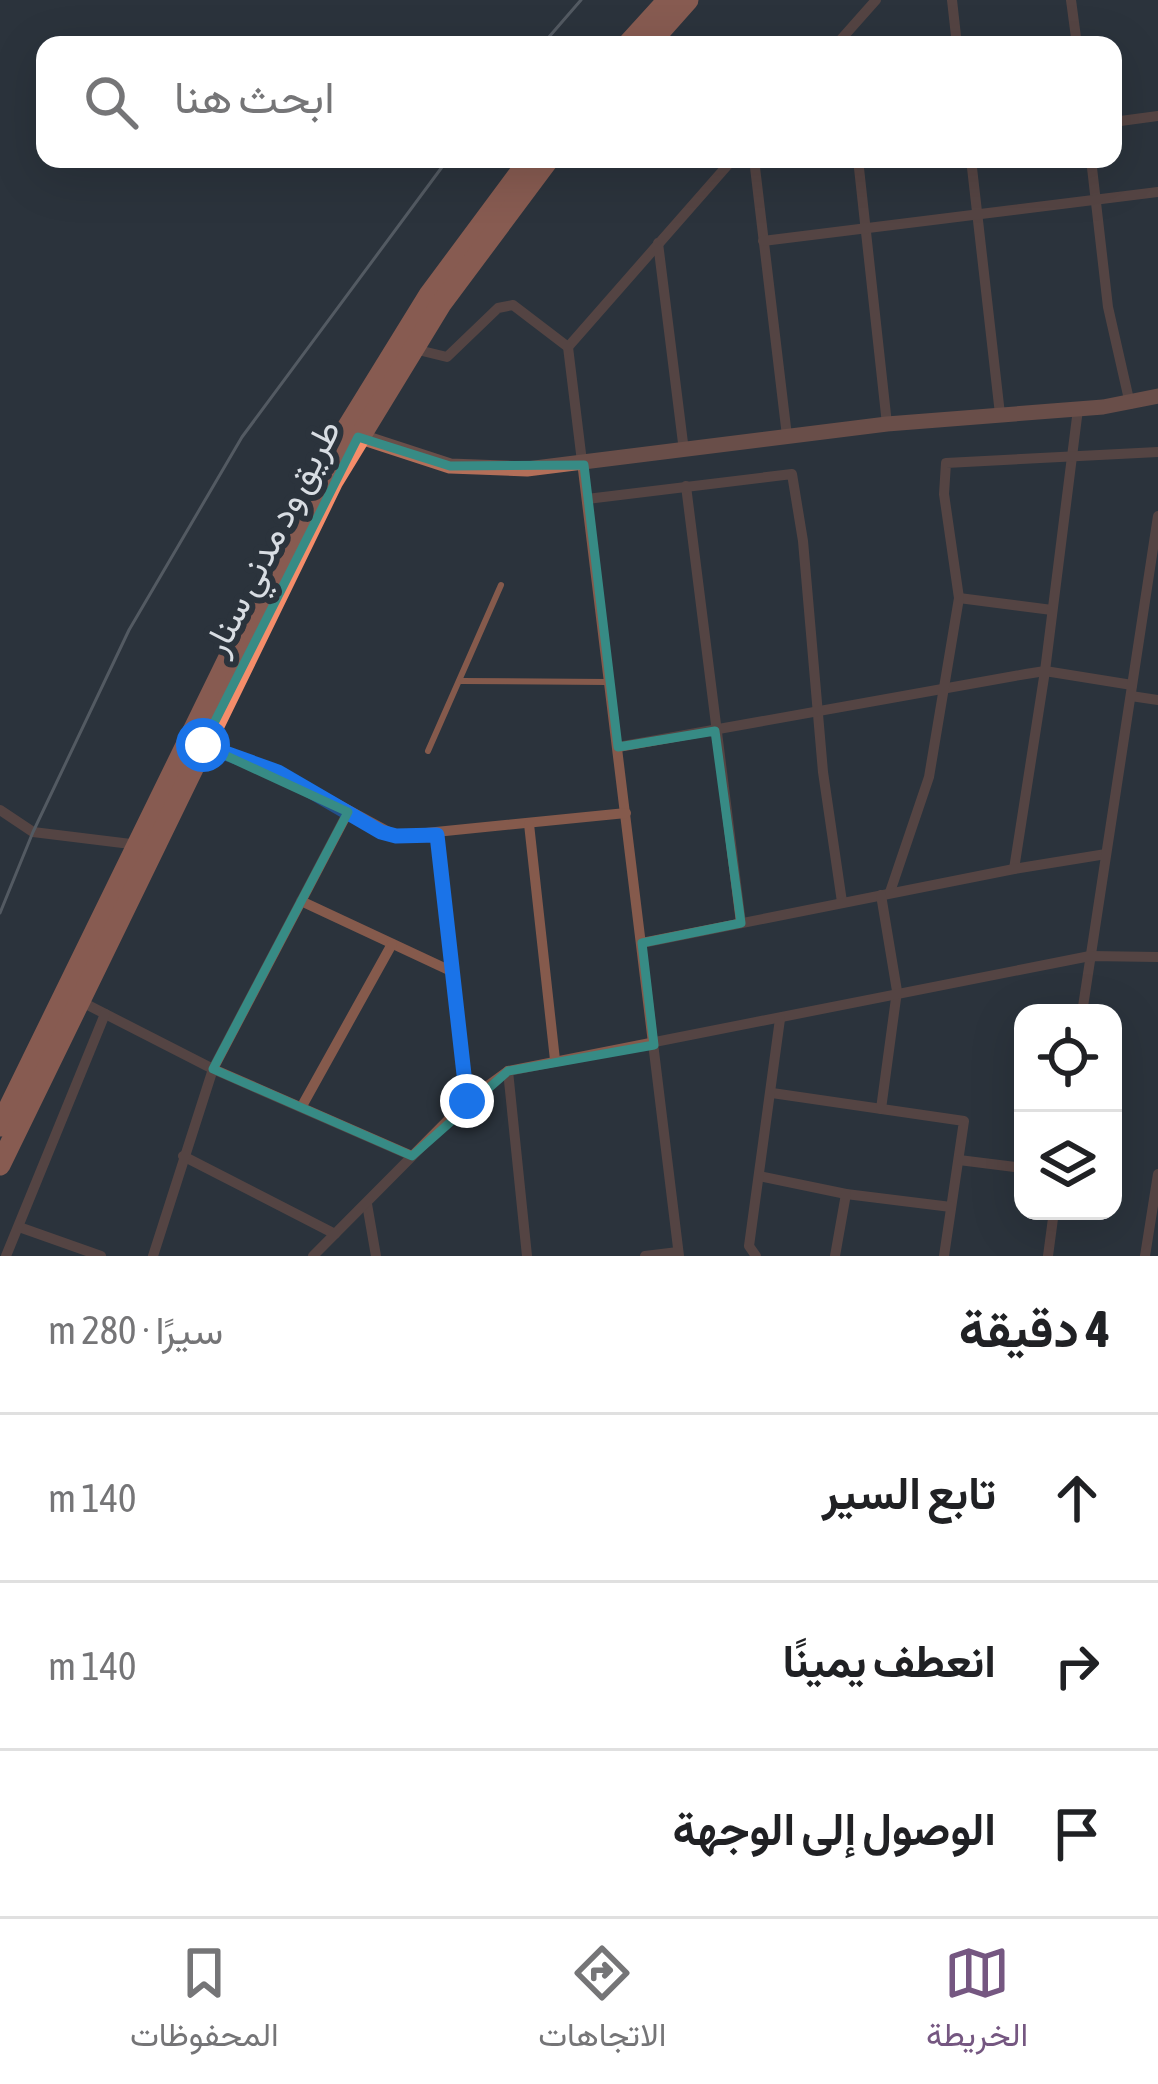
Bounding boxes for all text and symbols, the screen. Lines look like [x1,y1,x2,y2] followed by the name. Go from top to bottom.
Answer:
[36,36,1122,168] search box
[78,69,144,135] icon: search
[174,71,335,123] text: ابحث هنا
[193,412,356,667] street label: طريق ود مدني سنار
[176,718,230,772] route start
[1014,1004,1122,1220] map controls
[1014,1004,1122,1112] button: locate
[440,1074,494,1128] route end
[1014,1112,1122,1220] button: layers
[959,1299,1110,1358] text: 4 دقيقة
[48,1308,223,1352] text: سيرًا · 280 m
[1044,1465,1110,1531] icon: ahead
[822,1467,996,1519] text: تابع السير
[48,1476,136,1520] text: 140 m
[1044,1633,1110,1699] icon: right
[782,1635,996,1687] text: انعطف يمينًا
[48,1644,136,1688] text: 140 m
[1044,1801,1110,1867] icon: arrive
[673,1803,996,1855] text: الوصول إلى الوجهة
[130,1940,279,2064] tab: المحفوظات
[538,1940,666,2064] tab: الاتجاهات
[926,1940,1028,2064] tab: الخريطة

